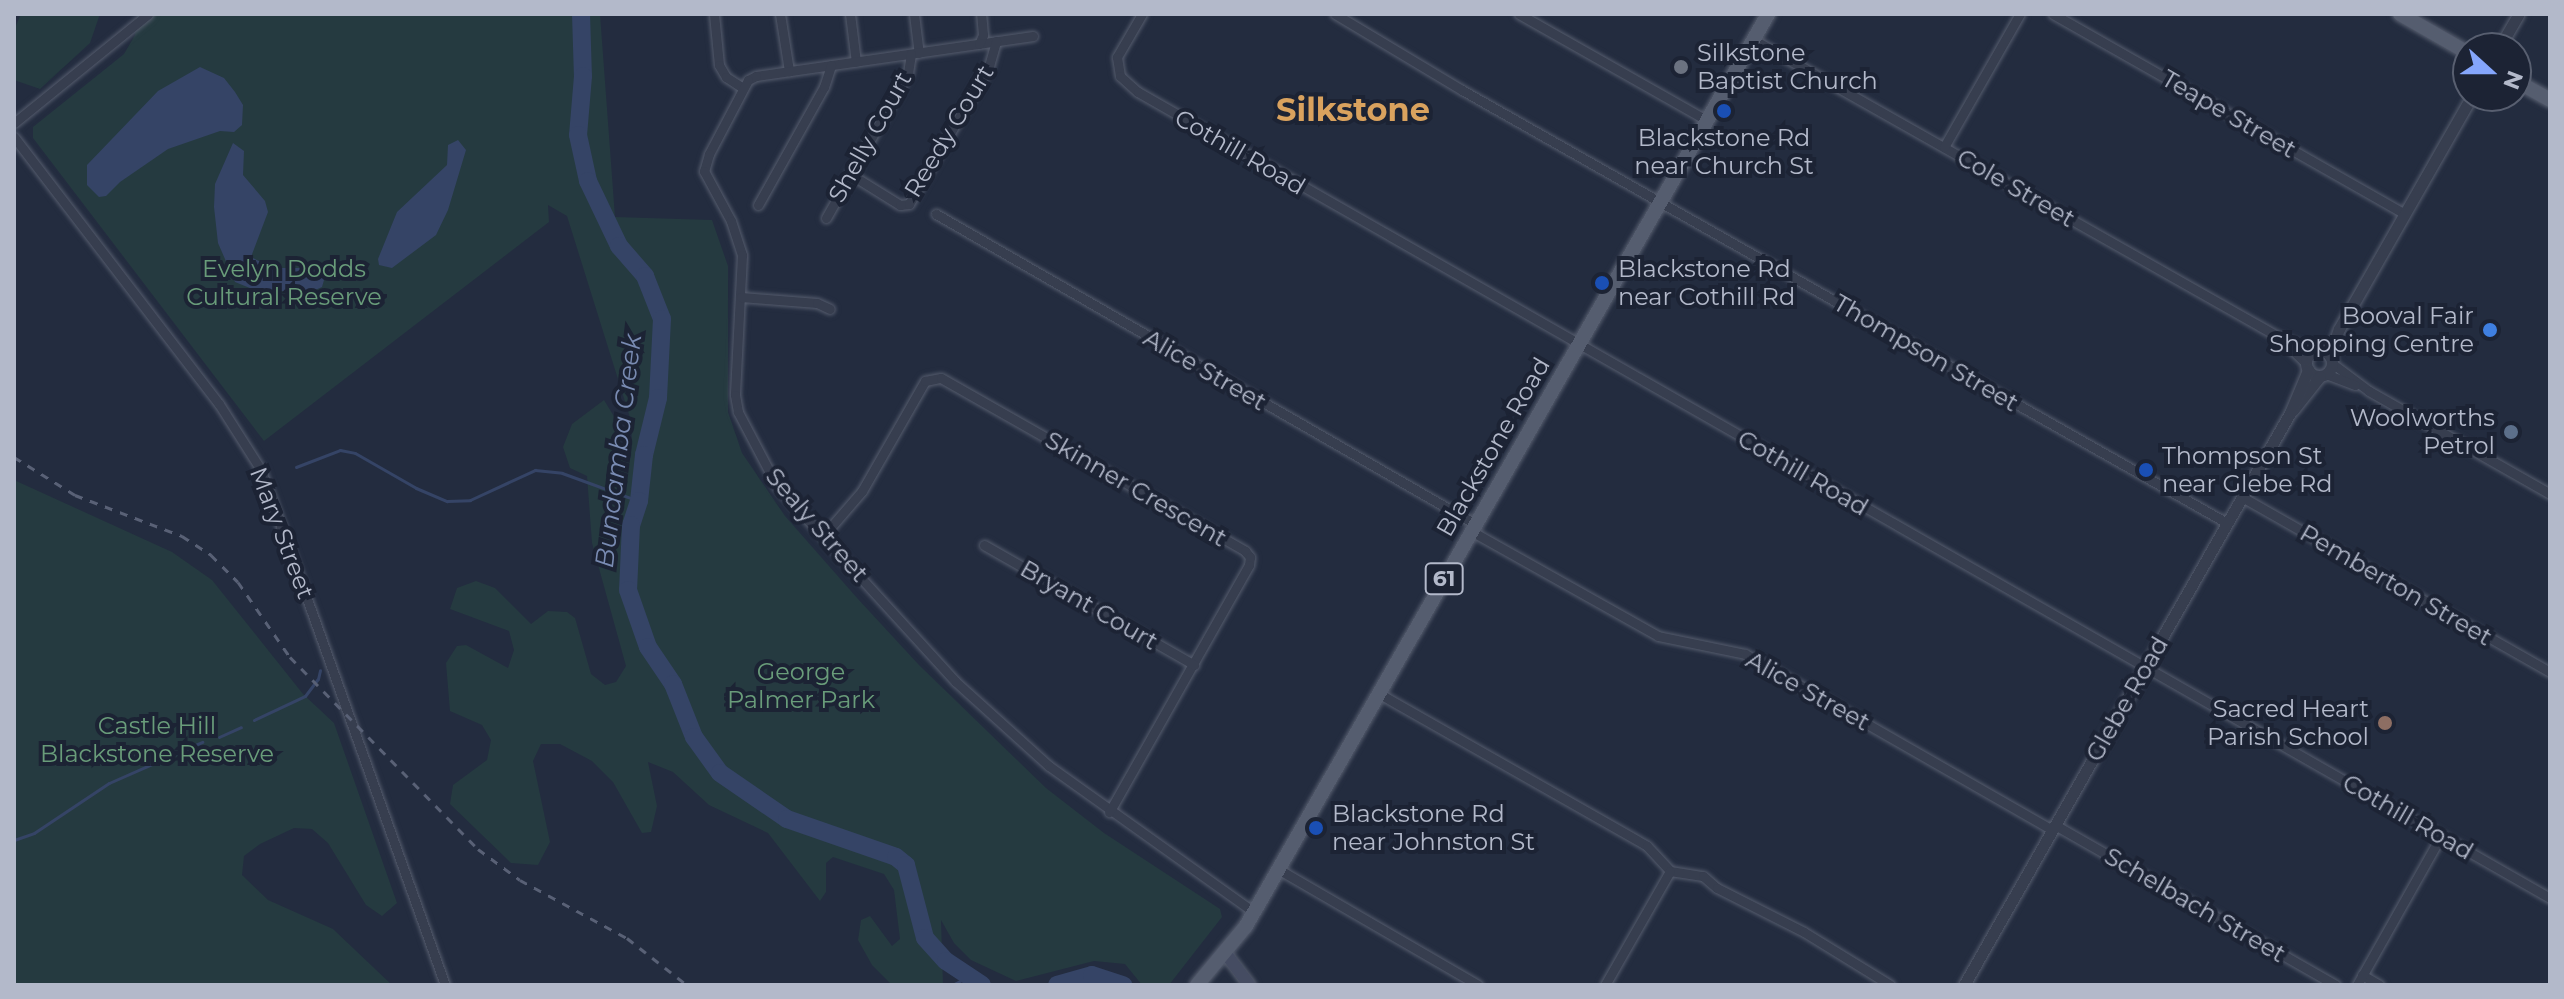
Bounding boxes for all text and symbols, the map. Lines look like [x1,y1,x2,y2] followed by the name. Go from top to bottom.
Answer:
[2452,32,2532,112] north arrow
[1697,39,1878,95] place label: Silkstone Baptist Church
[1672,58,1690,76] marker: Silkstone Baptist Church
[898,60,1000,202] street label: Reedy Court
[2157,64,2301,164] street label: Teape Street
[822,67,918,207] street label: Shelly Court
[2497,67,2529,93] text: N
[1276,91,1430,129] district label: Silkstone
[1715,102,1733,120] marker: Blackstone Rd near Church St
[1170,103,1310,201] street label: Cothill Road
[1634,124,1814,180] place label: Blackstone Rd near Church St
[1952,143,2080,233] street label: Cole Street
[186,255,382,311] park label: Evelyn Dodds Cultural Reserve
[1618,255,1795,311] place label: Blackstone Rd near Cothill Rd
[1593,274,1611,292] marker: Blackstone Rd near Cothill Rd
[1828,288,2024,418] street label: Thompson Street
[2269,302,2474,358] place label: Booval Fair Shopping Centre
[2481,321,2499,339] marker: Booval Fair Shopping Centre
[1139,323,1271,417] street label: Alice Street
[589,332,649,570] water label: Bundamba Creek
[1430,352,1556,542] street label: Blackstone Road
[2350,404,2495,460] place label: Woolworths Petrol
[2502,423,2520,441] marker: Woolworths Petrol
[1733,424,1873,522] street label: Cothill Road
[1040,425,1232,553] street label: Skinner Crescent
[2162,442,2333,498] place label: Thompson St near Glebe Rd
[2137,461,2155,479] marker: Thompson St near Glebe Rd
[760,462,874,588] street label: Sealy Street
[244,463,320,603] street label: Mary Street
[2295,518,2497,652] street label: Pemberton Street
[1015,554,1163,656] street label: Bryant Court
[1424,561,1464,597] road number: 61
[2080,631,2174,767] street label: Glebe Road
[1741,645,1875,737] street label: Alice Street
[727,658,875,714] park label: George Palmer Park
[2207,695,2369,751] place label: Sacred Heart Parish School
[40,712,274,768] park label: Castle Hill Blackstone Reserve
[2376,714,2394,732] marker: Sacred Heart Parish School
[2338,768,2478,866] street label: Cothill Road
[1332,800,1535,856] place label: Blackstone Rd near Johnston St
[1307,819,1325,837] marker: Blackstone Rd near Johnston St
[2099,842,2291,968] street label: Schelbach Street

